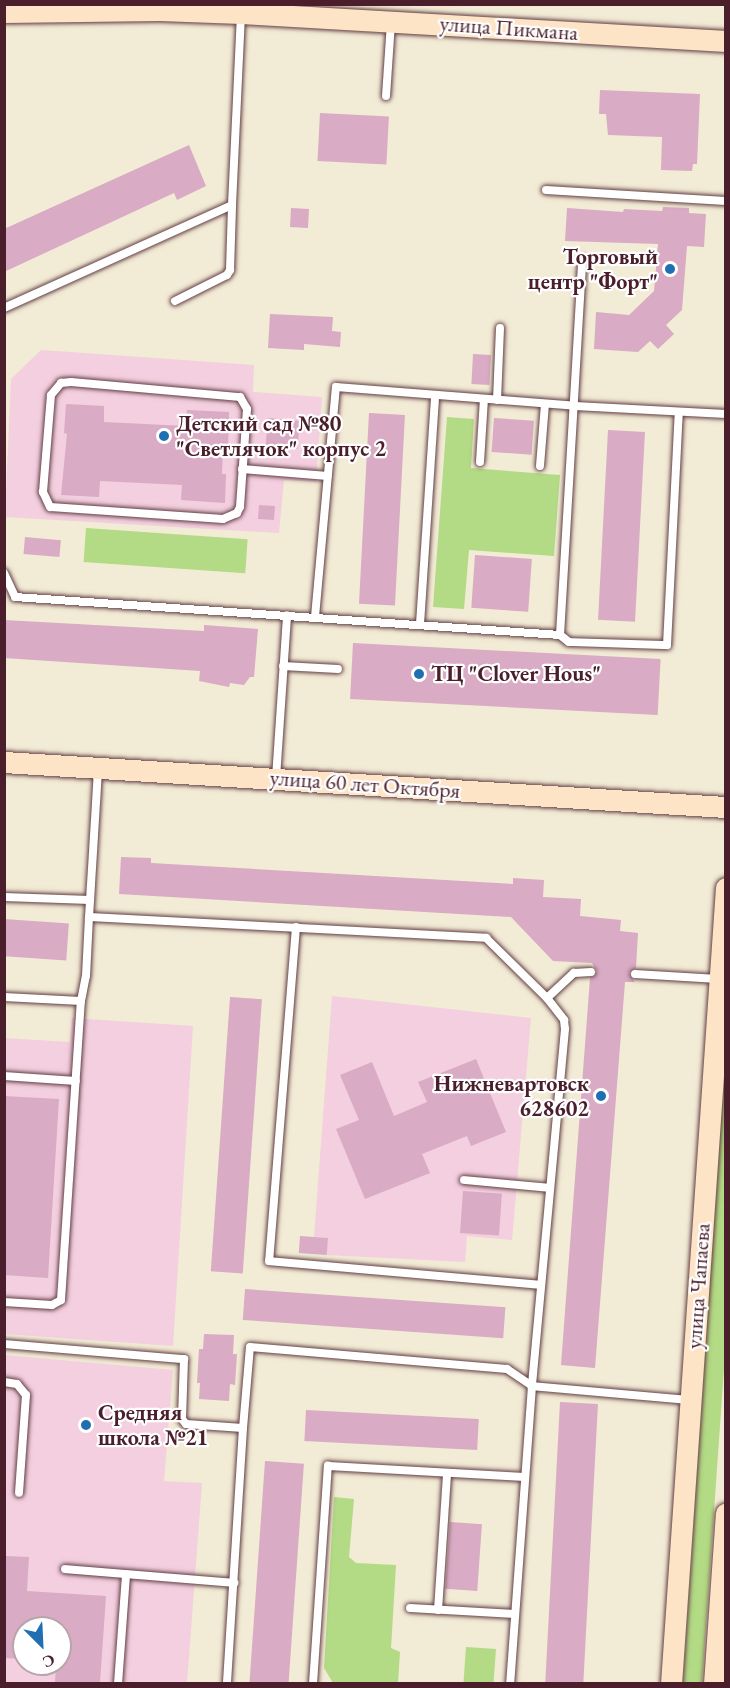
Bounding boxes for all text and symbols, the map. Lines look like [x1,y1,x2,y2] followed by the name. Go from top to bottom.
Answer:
[439,10,579,46] street label: улица Пикмана
[528,243,658,294] place label: Торговый центр "Форт"
[663,262,677,276] marker: Торговый центр "Форт"
[176,410,386,462] place label: Детский сад №80 "Светлячок" корпус 2
[157,429,171,443] marker: Детский сад №80 "Светлячок" корпус 2
[431,661,601,687] place label: ТЦ "Clover Hous"
[412,667,426,681] marker: ТЦ "Clover Hous"
[269,764,461,804] street label: улица 60 лет Октября
[434,1070,589,1122] place label: Нижневартовск 628602
[594,1089,608,1103] marker: Нижневартовск 628602
[680,1222,716,1350] street label: улица Чапаева
[98,1399,208,1450] place label: Средняя школа №21
[79,1418,93,1432] marker: Средняя школа №21
[12,1616,72,1676] north arrow
[39,1649,58,1673] text: С

